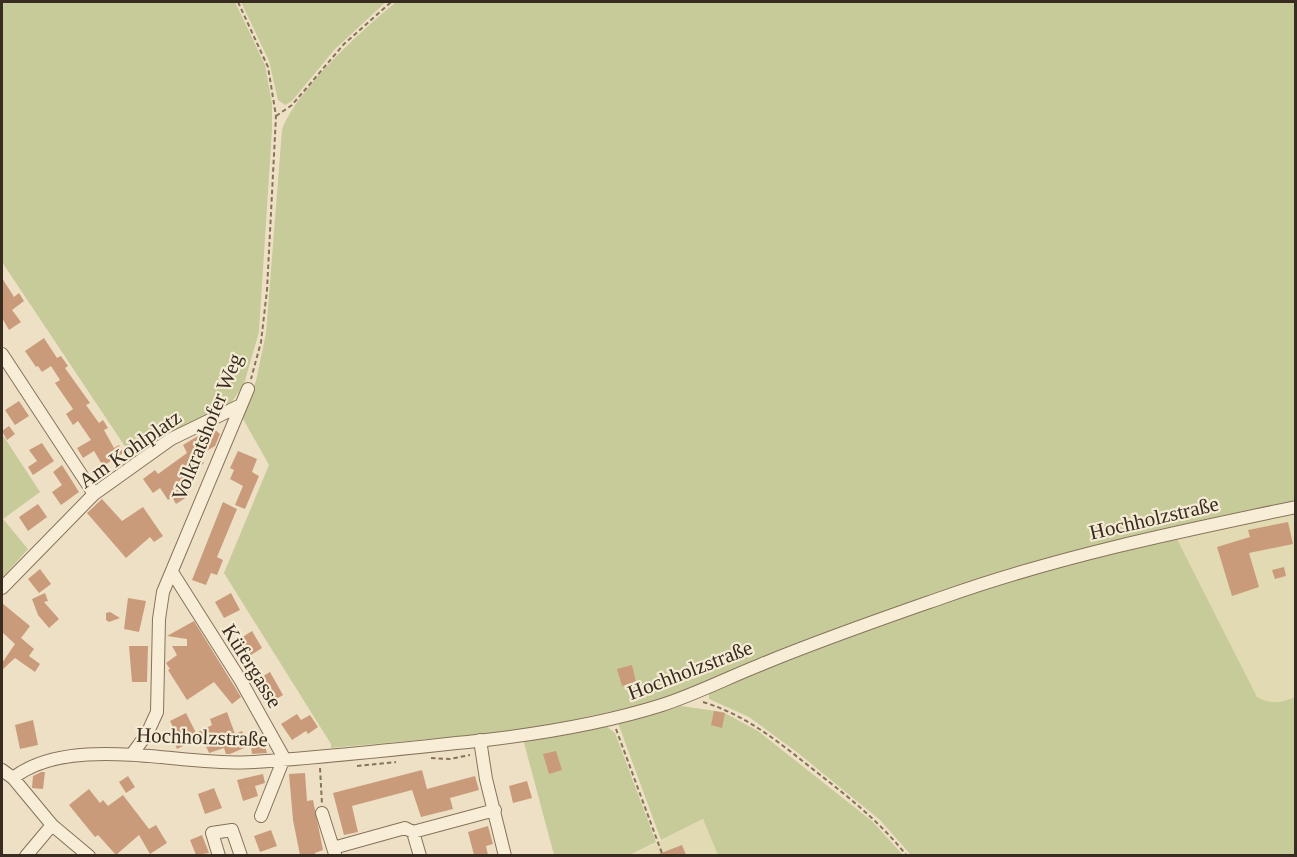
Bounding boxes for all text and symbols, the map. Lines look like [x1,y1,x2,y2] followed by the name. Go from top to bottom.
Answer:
[167,349,248,504] street label: Volkratshofer Weg
[74,405,186,493] street label: Am Kohlplatz
[1087,491,1221,545] street label: Hochholzstraße
[217,620,287,712] street label: Küfergasse
[624,635,756,705] street label: Hochholzstraße
[136,723,268,751] street label: Hochholzstraße

